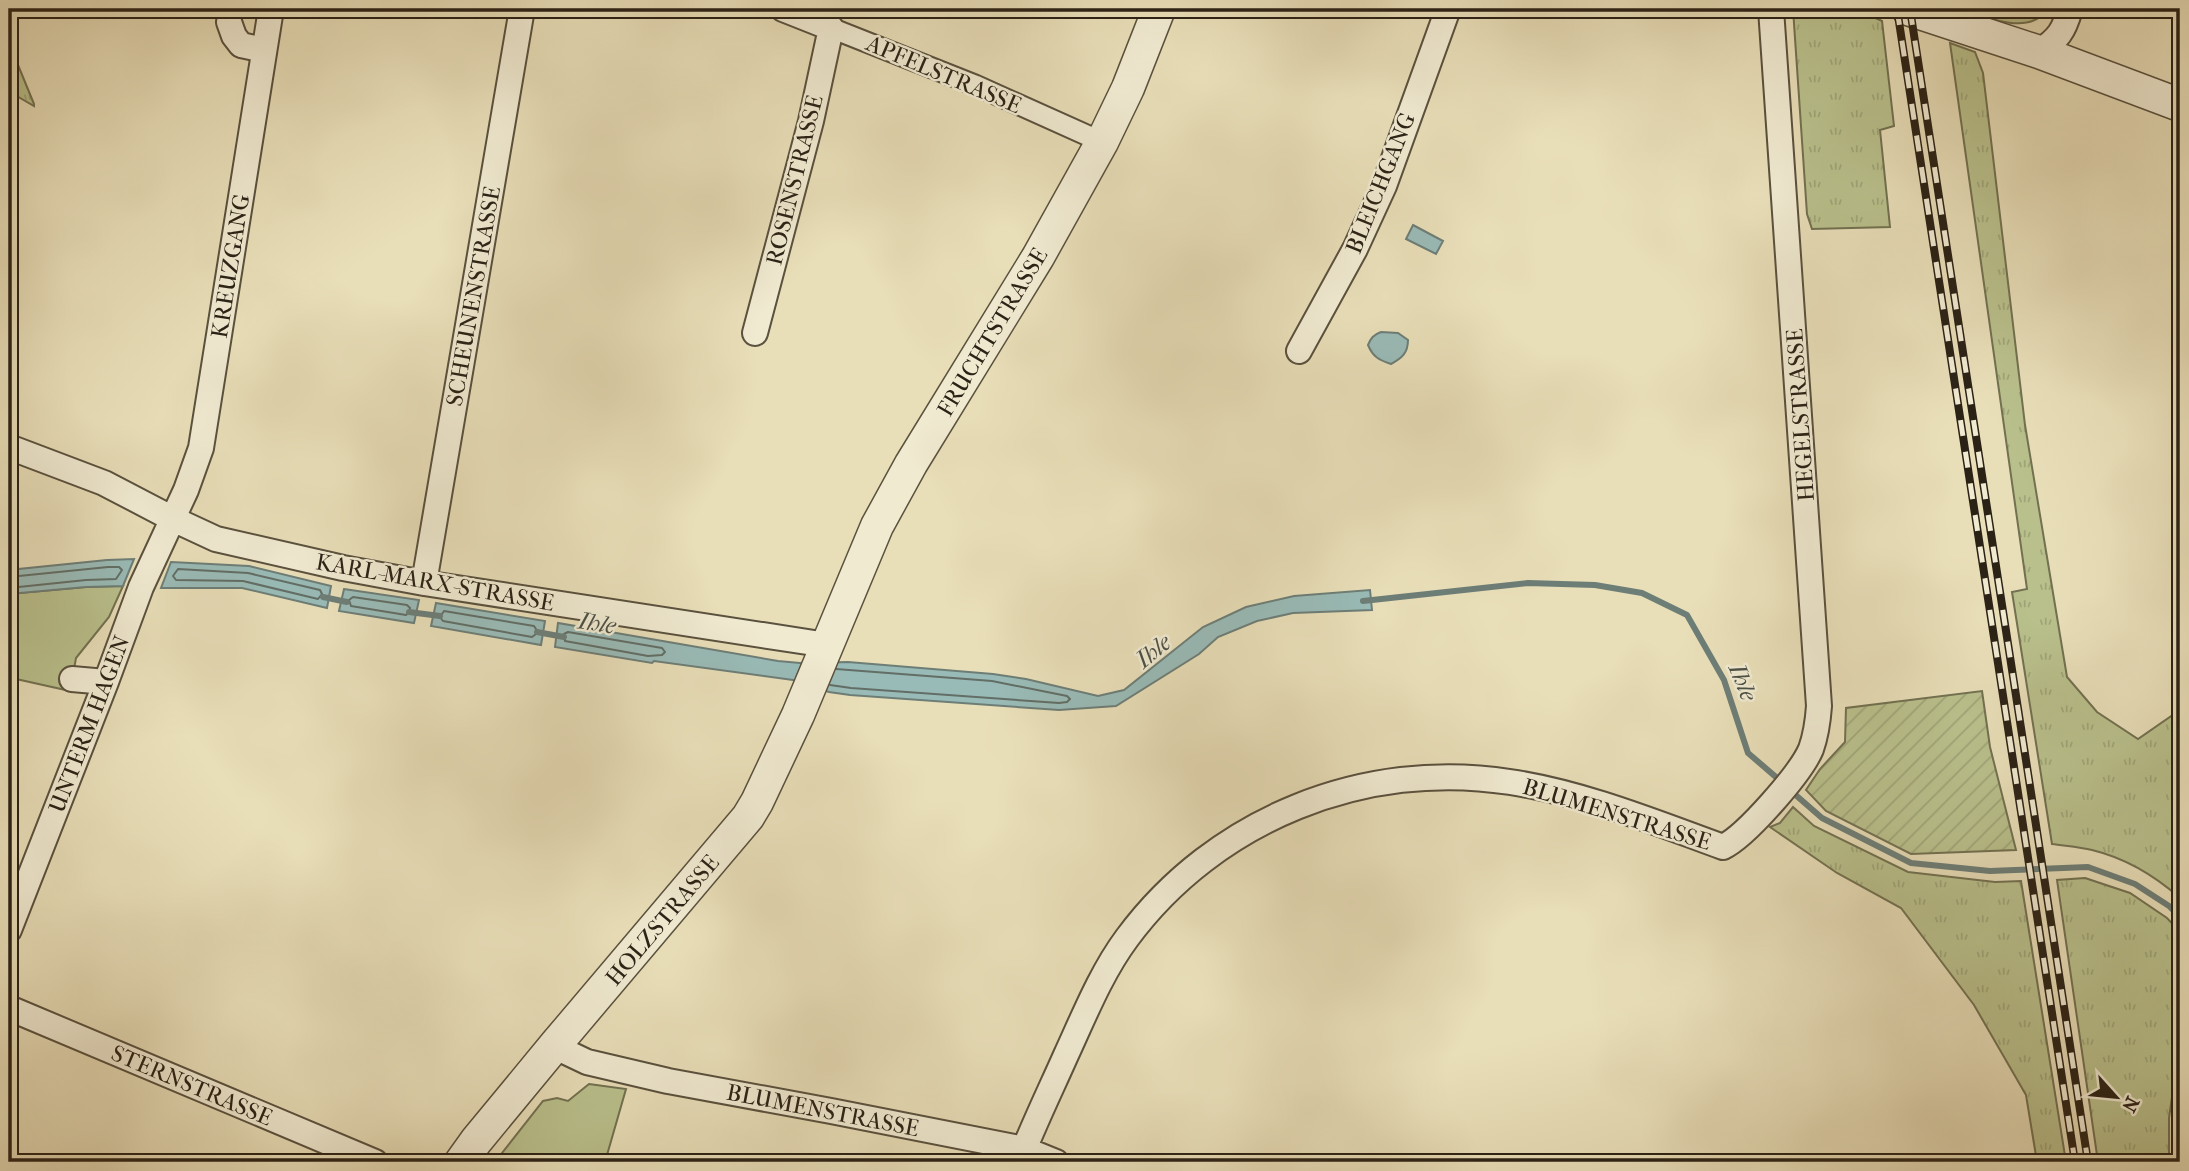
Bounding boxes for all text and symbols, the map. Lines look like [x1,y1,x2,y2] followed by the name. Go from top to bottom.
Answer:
[861,29,1025,119] street label: APFELSTRASSE
[760,92,829,268] street label: ROSENSTRASSE
[1340,109,1421,258] street label: BLEICHGANG
[441,184,506,408] street label: SCHEUNENSTRASSE
[206,192,255,340] street label: KREUZGANG
[931,243,1053,421] street label: FRUCHTSTRASSE
[1781,328,1820,502] street label: HEGELSTRASSE
[314,548,556,617] street label: KARL-MARX-STRASSE
[575,606,619,640] water label: Ihle
[1129,627,1177,674] water label: Ihle
[43,632,136,817] street label: UNTERM HAGEN
[1723,658,1764,706] water label: Ihle
[1519,773,1714,856] street label: BLUMENSTRASSE
[600,850,725,991] street label: HOLZSTRASSE
[107,1039,276,1132] street label: STERNSTRASSE
[2080,1062,2150,1132] north arrow
[724,1079,921,1142] street label: BLUMENSTRASSE
[2117,1093,2143,1116] text: N

